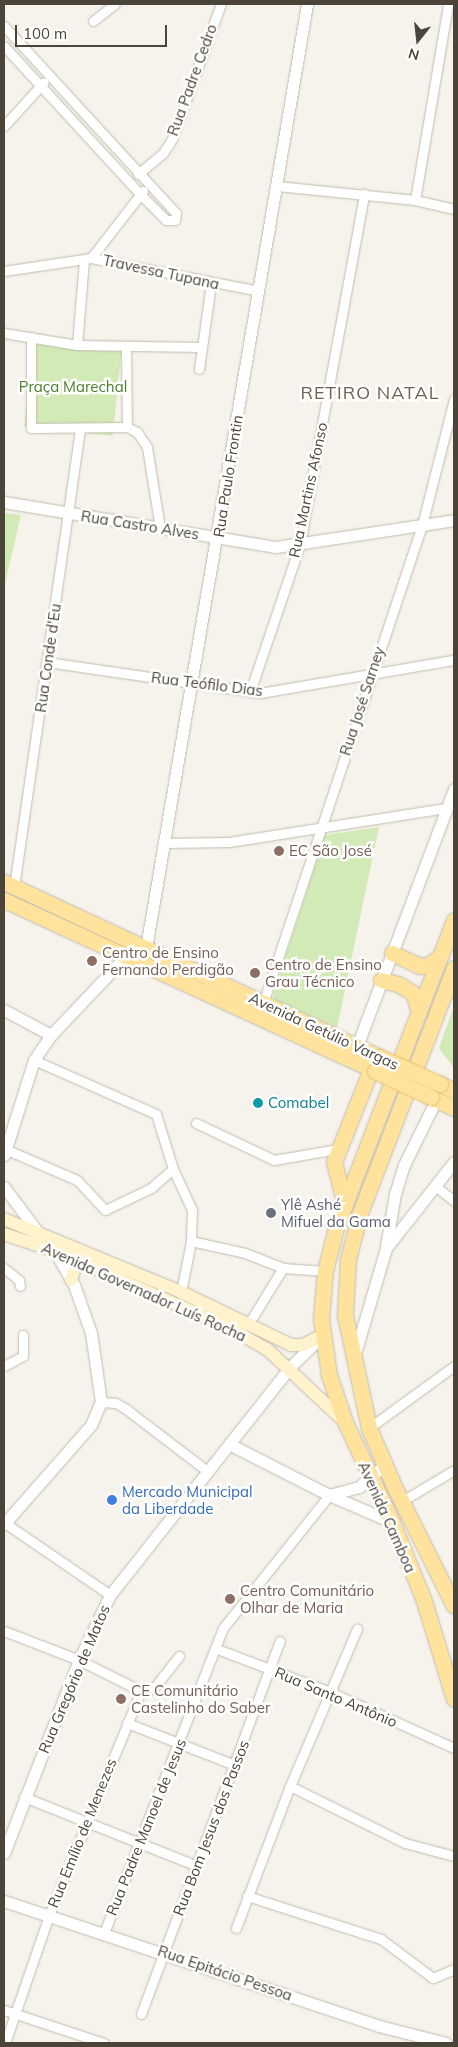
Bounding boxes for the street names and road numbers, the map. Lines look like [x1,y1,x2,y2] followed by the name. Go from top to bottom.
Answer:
[163,22,221,138] street label: Rua Padre Cedro
[101,251,221,293] street label: Travessa Tupana
[209,414,247,538] street label: Rua Paulo Frontin
[285,421,331,559] street label: Rua Martins Afonso
[80,507,200,543] street label: Rua Castro Alves
[31,602,65,714] street label: Rua Conde d'Eu
[336,644,388,758] street label: Rua José Sarney
[150,668,264,700] street label: Rua Teófilo Dias
[246,988,402,1074] street label: Avenida Getúlio Vargas
[39,1239,249,1345] street label: Avenida Governador Luís Rocha
[354,1459,420,1575] street label: Avenida Camboa
[35,1602,113,1756] street label: Rua Gregório de Matos
[272,1663,400,1731] street label: Rua Santo Antônio
[102,1736,190,1918] street label: Rua Padre Manoel de Jesus
[169,1738,253,1918] street label: Rua Bom Jesus dos Passos
[44,1756,120,1910] street label: Rua Emílio de Menezes
[155,1942,295,2004] street label: Rua Epitácio Pessoa

